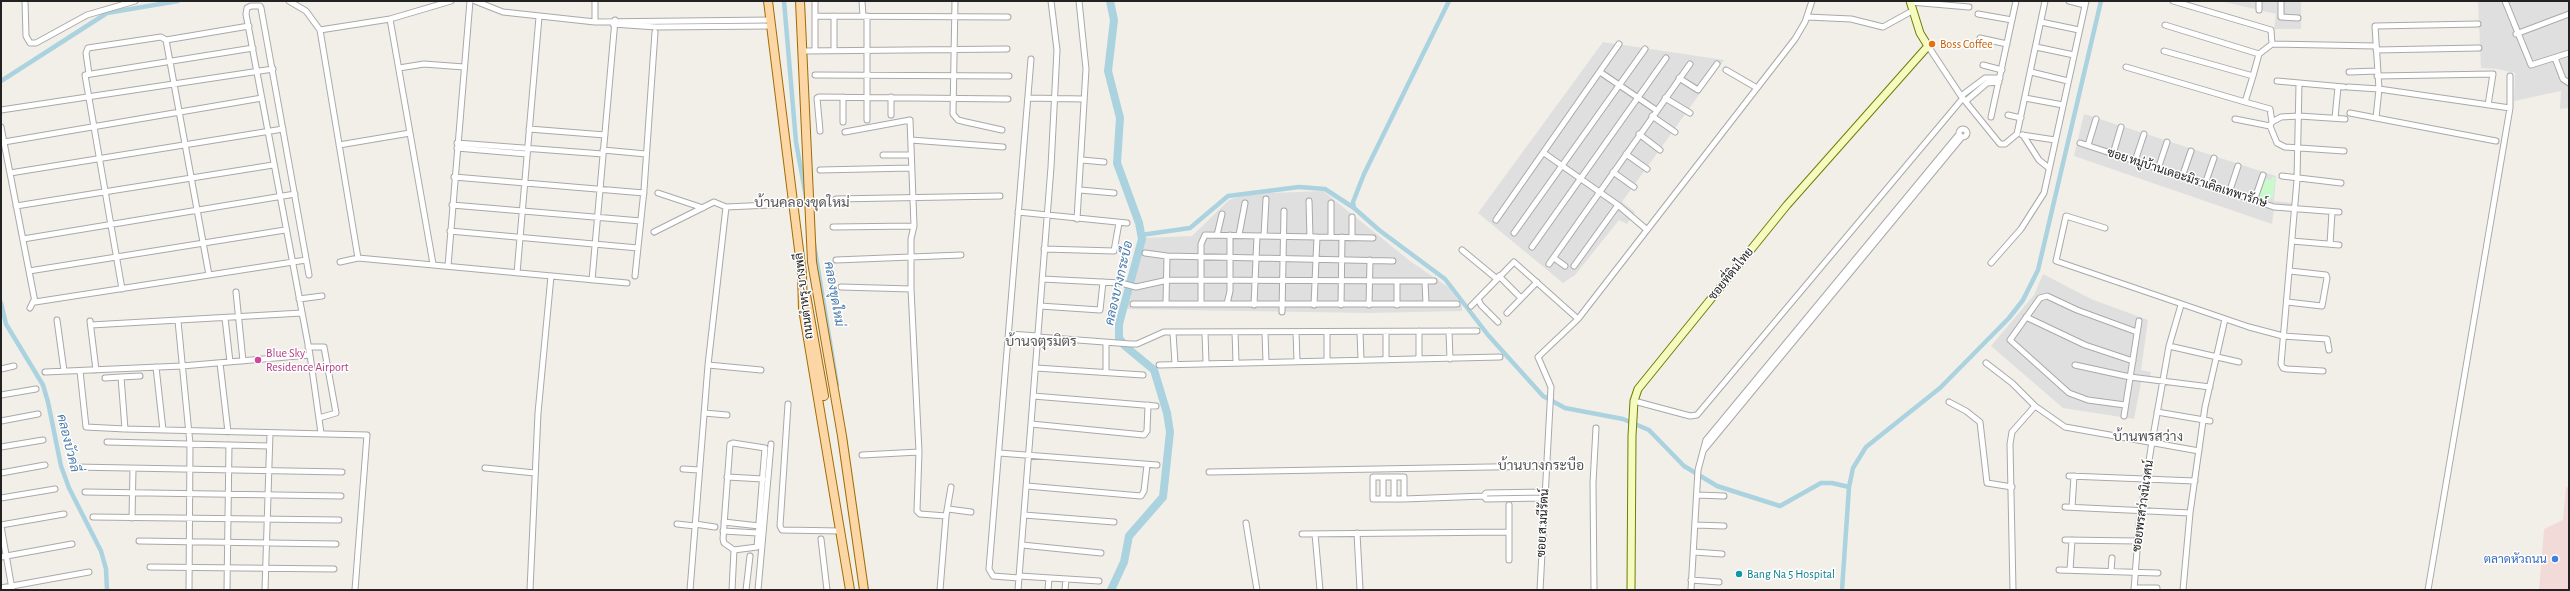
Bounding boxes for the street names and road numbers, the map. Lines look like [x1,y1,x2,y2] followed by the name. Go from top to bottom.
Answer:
[2105,145,2269,211] street label: ซอย หมู่บ้านเดอะมิราเคิลเทพารักษ์
[1705,245,1757,303] street label: ซอยที่ดินไทย
[792,252,816,340] street label: ถนนตำหรุ-บางพลี
[2129,459,2157,553] street label: ซอยพรสว่างนิเวศน์
[1534,488,1552,558] street label: ซอย ส.มนีรัตน์

